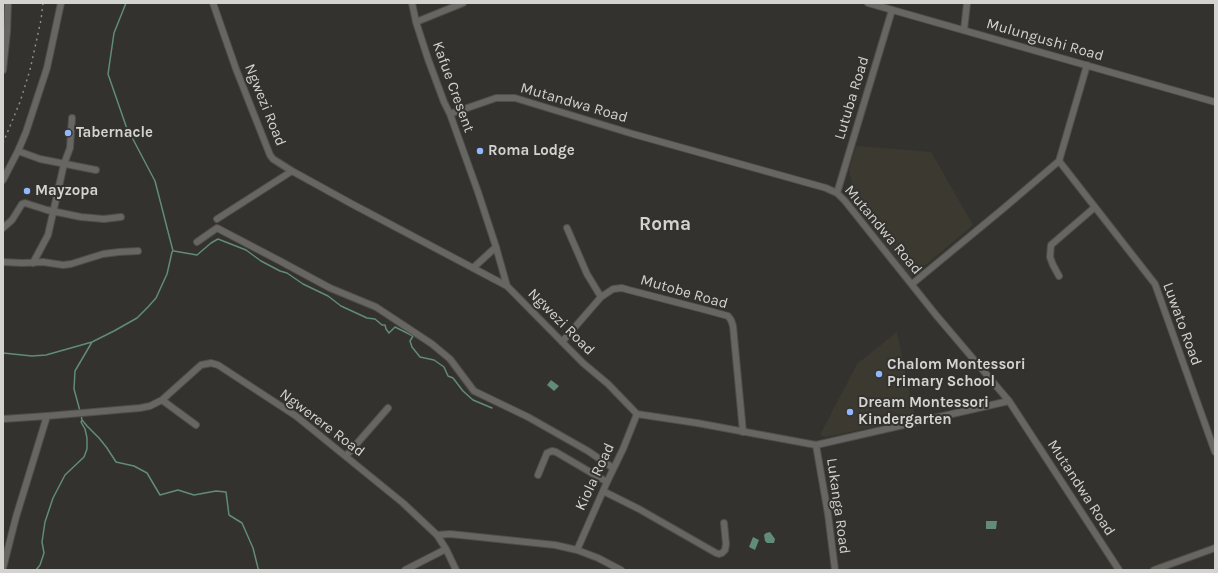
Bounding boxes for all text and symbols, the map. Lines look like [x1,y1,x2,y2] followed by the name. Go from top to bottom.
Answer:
[984,15,1106,65] street label: Mulungushi Road
[428,39,478,135] street label: Kafue Cresent
[831,54,873,142] street label: Lutuba Road
[240,61,290,149] street label: Ngwezi Road
[518,79,630,127] street label: Mutandwa Road
[76,124,153,142] place label: Tabernacle
[63,128,73,138] marker: Tabernacle
[488,142,575,160] place label: Roma Lodge
[475,146,485,156] marker: Roma Lodge
[35,182,98,200] place label: Mayzopa
[840,182,926,278] street label: Mutandwa Road
[22,186,32,196] marker: Mayzopa
[639,214,691,236] district label: Roma
[638,271,730,313] street label: Mutobe Road
[1159,280,1205,368] street label: Luwato Road
[524,285,598,359] street label: Ngwezi Road
[887,356,1026,391] place label: Chalom Montessori Primary School
[874,369,884,379] marker: Chalom Montessori Primary School
[276,385,368,461] street label: Ngwerere Road
[858,394,989,429] place label: Dream Montessori Kindergarten
[845,407,855,417] marker: Dream Montessori Kindergarten
[1043,437,1119,539] street label: Mutandwa Road
[572,440,618,514] street label: Kiola Road
[822,457,854,555] street label: Lukanga Road

